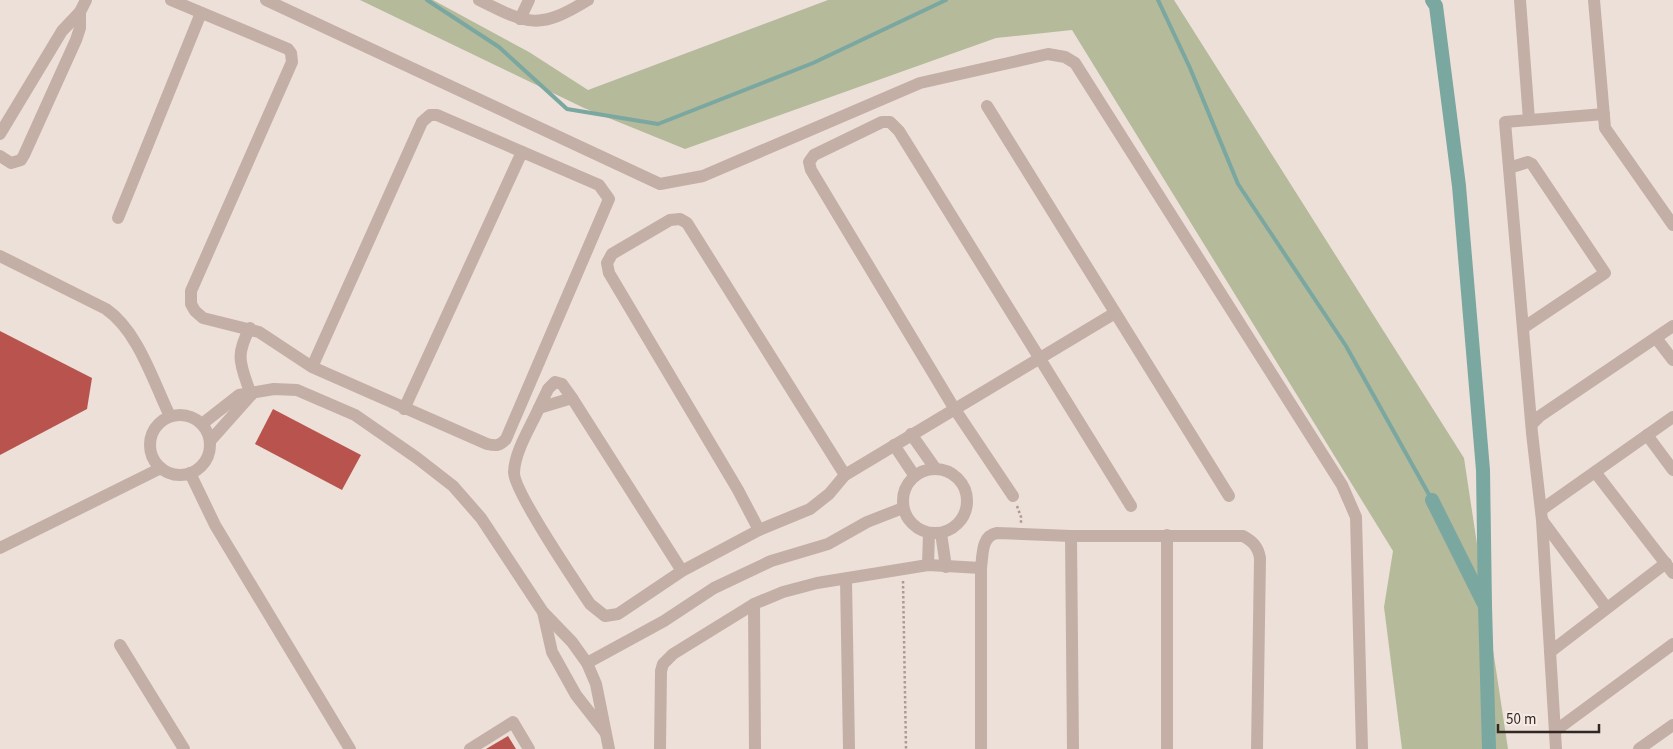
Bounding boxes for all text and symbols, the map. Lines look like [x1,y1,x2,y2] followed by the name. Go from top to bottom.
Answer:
[1498,702,1599,734] scale bar
[1506,709,1536,730] text: 50 m

